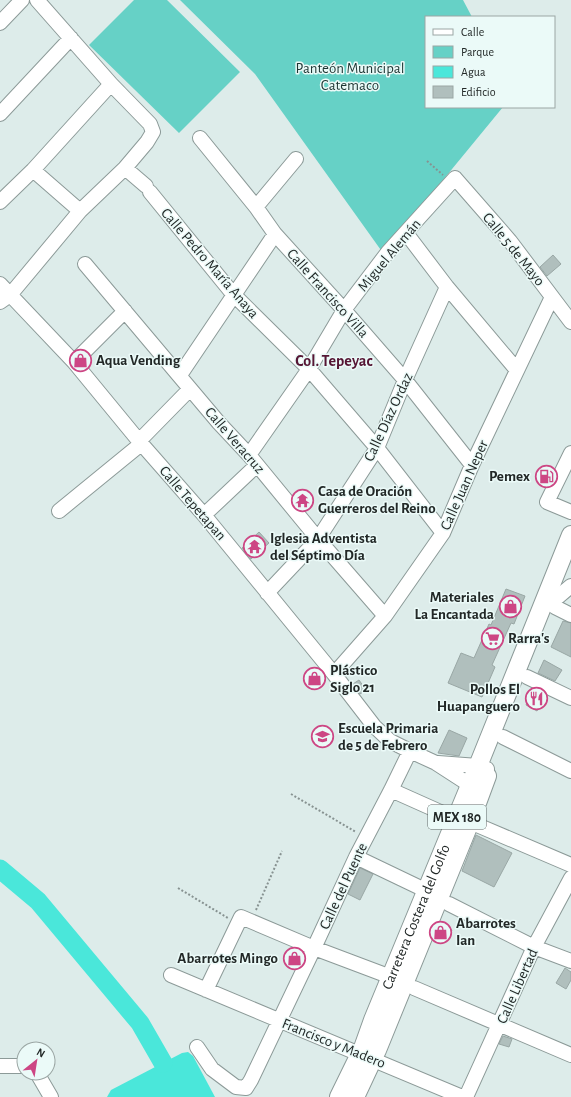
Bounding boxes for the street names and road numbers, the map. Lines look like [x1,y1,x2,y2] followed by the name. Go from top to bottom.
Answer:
[158,205,261,321] street label: Calle Pedro María Anaya
[480,210,548,289] street label: Calle 5 de Mayo
[355,216,424,294] street label: Miguel Alemán
[284,246,371,341] street label: Calle Francisco Villa
[361,371,415,464] street label: Calle Díaz Ordaz
[202,404,267,476] street label: Calle Veracruz
[438,438,491,533] street label: Calle Juan Neper
[156,463,229,543] street label: Calle Tepetapan
[428,805,486,829] road number: MEX 180
[317,840,370,932] street label: Calle del Puente
[380,842,453,992] street label: Carretera Costera del Golfo
[494,946,541,1026] street label: Calle Libertad
[280,1016,388,1071] street label: Francisco y Madero

